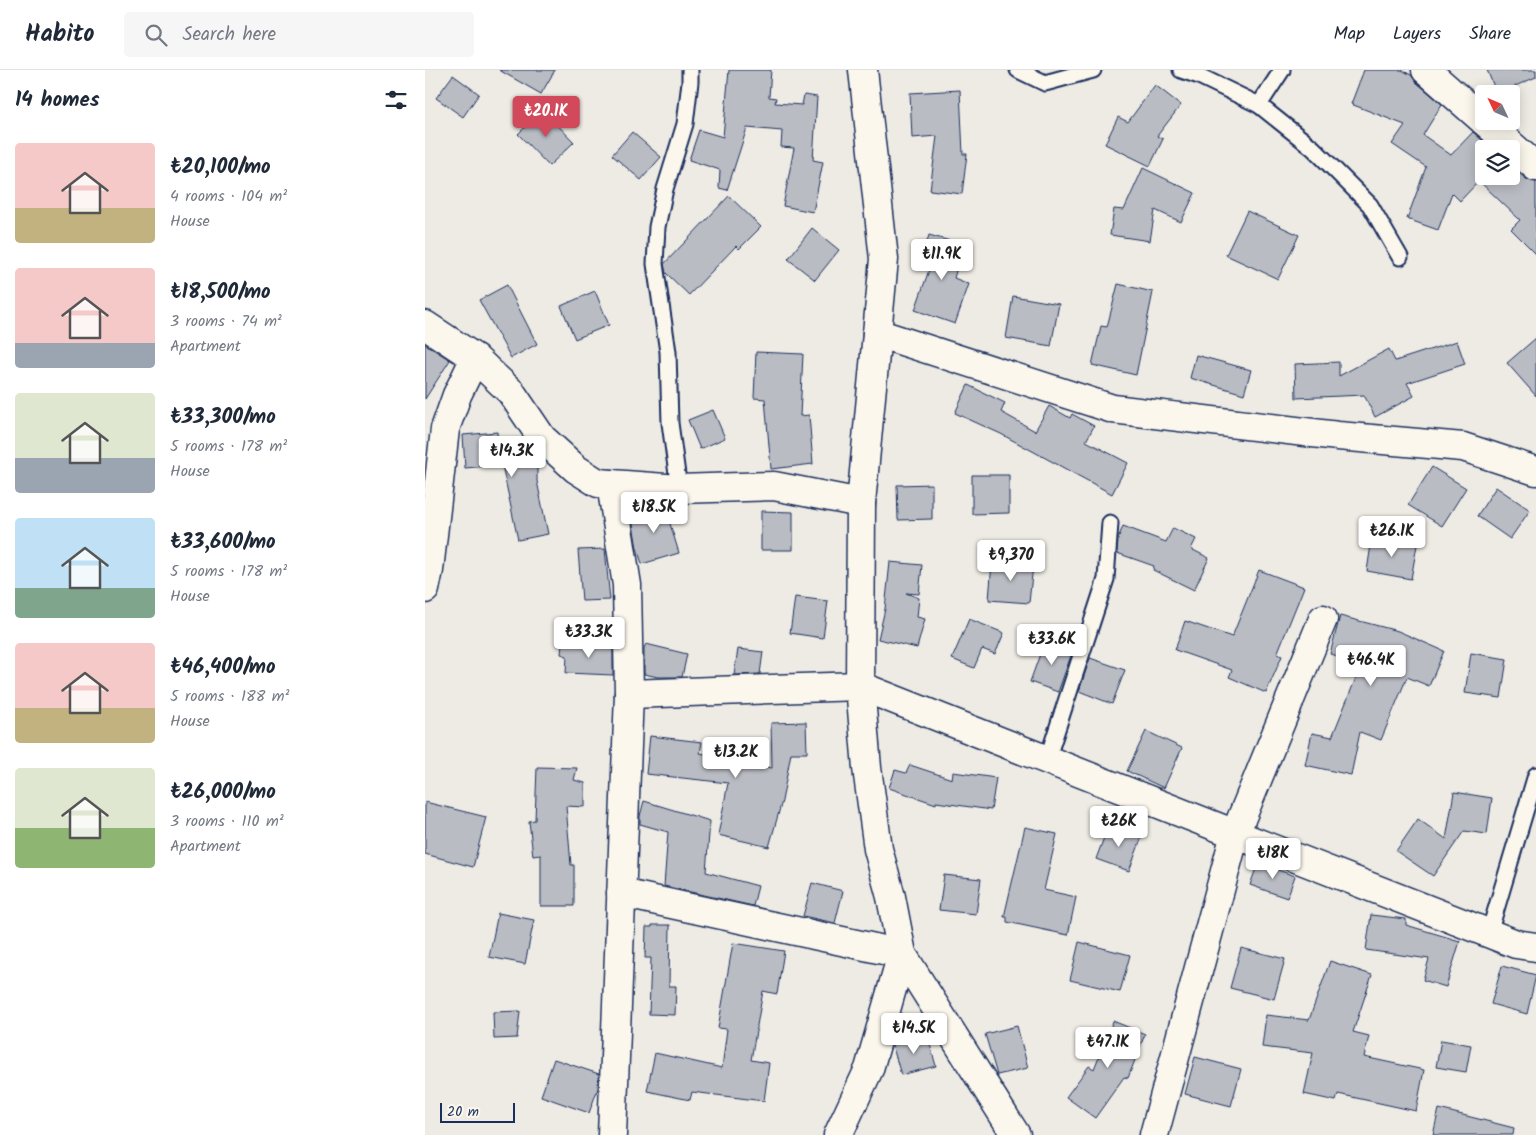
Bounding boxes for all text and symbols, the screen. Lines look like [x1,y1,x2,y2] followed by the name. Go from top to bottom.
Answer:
[124,12,474,57] search box
[25,15,94,54] text: Habito
[182,20,276,50] text: Search here
[1334,20,1365,49] text: Map
[1393,20,1441,49] text: Layers
[1469,20,1511,49] text: Share
[142,21,170,49] icon: search
[15,84,100,117] text: 14 homes
[1475,85,1520,130] north arrow
[1475,85,1520,185] map controls
[382,86,410,114] icon: filters
[505,96,587,138] pin: ₺20.1K
[524,99,568,124] text: ₺20.1K
[1475,140,1520,185] button: layers
[170,151,271,184] text: ₺20,100/mo
[55,163,115,223] icon: home
[170,184,287,209] text: 4 rooms · 104 m²
[170,209,210,234] text: House
[901,238,983,281] pin: ₺11.9K
[922,242,962,267] text: ₺11.9K
[170,276,271,309] text: ₺18,500/mo
[55,288,115,348] icon: home
[170,309,282,334] text: 3 rooms · 74 m²
[170,334,241,359] text: Apartment
[170,401,276,434] text: ₺33,300/mo
[55,413,115,473] icon: home
[170,434,287,459] text: 5 rooms · 178 m²
[471,436,553,478] pin: ₺14.3K
[490,439,534,464] text: ₺14.3K
[170,459,210,484] text: House
[613,492,695,534] pin: ₺18.5K
[632,495,676,520] text: ₺18.5K
[1351,516,1433,558] pin: ₺26.1K
[1369,519,1415,544] text: ₺26.1K
[170,526,276,559] text: ₺33,600/mo
[55,538,115,598] icon: home
[970,540,1052,582] pin: ₺9,370
[988,543,1034,568] text: ₺9,370
[170,559,287,584] text: 5 rooms · 178 m²
[170,584,210,609] text: House
[548,616,630,659] pin: ₺33.3K
[565,620,613,645] text: ₺33.3K
[1011,624,1093,666] pin: ₺33.6K
[1028,627,1076,652] text: ₺33.6K
[1330,644,1412,687] pin: ₺46.4K
[1347,648,1395,673] text: ₺46.4K
[170,651,276,684] text: ₺46,400/mo
[55,663,115,723] icon: home
[170,684,289,709] text: 5 rooms · 188 m²
[170,709,210,734] text: House
[695,736,777,779] pin: ₺13.2K
[713,740,759,765] text: ₺13.2K
[170,776,276,809] text: ₺26,000/mo
[55,788,115,848] icon: home
[1089,806,1149,848] pin: ₺26K
[170,809,284,834] text: 3 rooms · 110 m²
[1101,809,1137,834] text: ₺26K
[170,834,241,859] text: Apartment
[1243,838,1303,880] pin: ₺18K
[1257,841,1289,866] text: ₺18K
[873,1012,955,1055] pin: ₺14.5K
[892,1016,936,1041] text: ₺14.5K
[1067,1026,1149,1069] pin: ₺47.1K
[1086,1030,1130,1055] text: ₺47.1K
[440,1100,515,1123] scale bar
[447,1101,479,1123] text: 20 m

